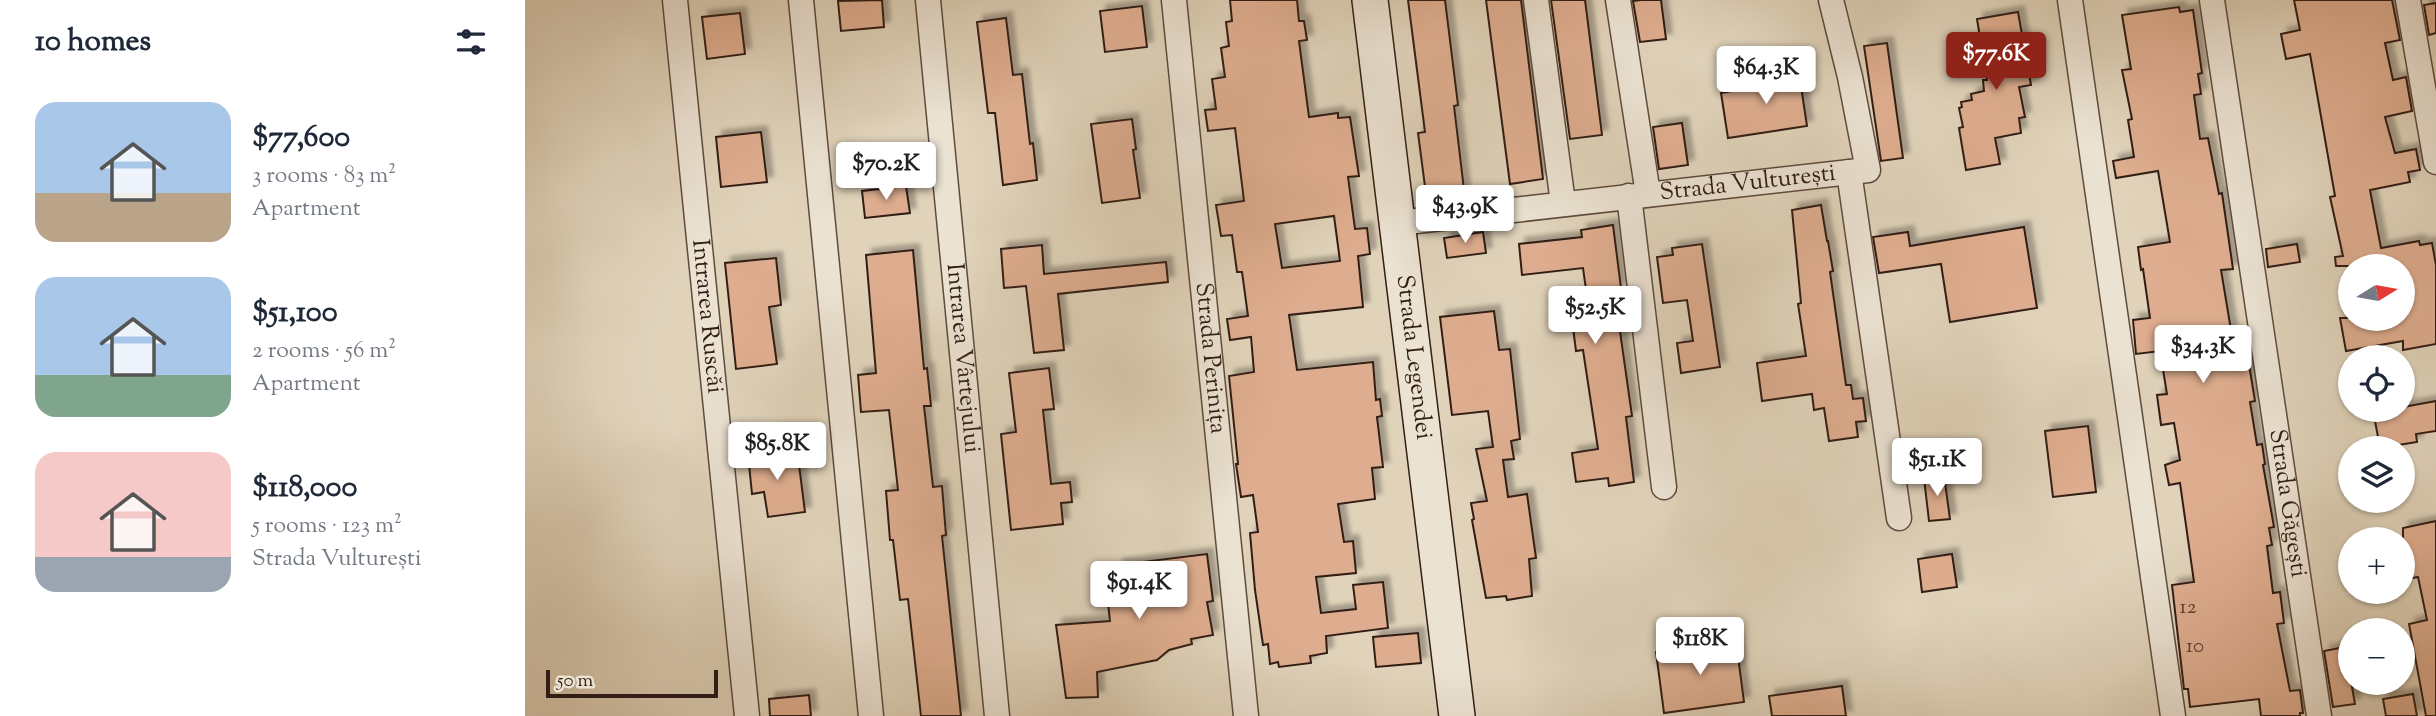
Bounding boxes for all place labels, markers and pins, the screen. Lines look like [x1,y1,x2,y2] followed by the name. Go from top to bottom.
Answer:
[1939,32,2053,92] pin: $77.6K
[1709,46,1823,106] pin: $64.3K
[829,142,943,202] pin: $70.2K
[1408,186,1522,245] pin: $43.9K
[1538,286,1652,346] pin: $52.5K
[2146,326,2260,385] pin: $34.3K
[720,422,834,482] pin: $85.8K
[1880,438,1994,498] pin: $51.1K
[1082,562,1196,621] pin: $91.4K
[1651,618,1749,677] pin: $118K

